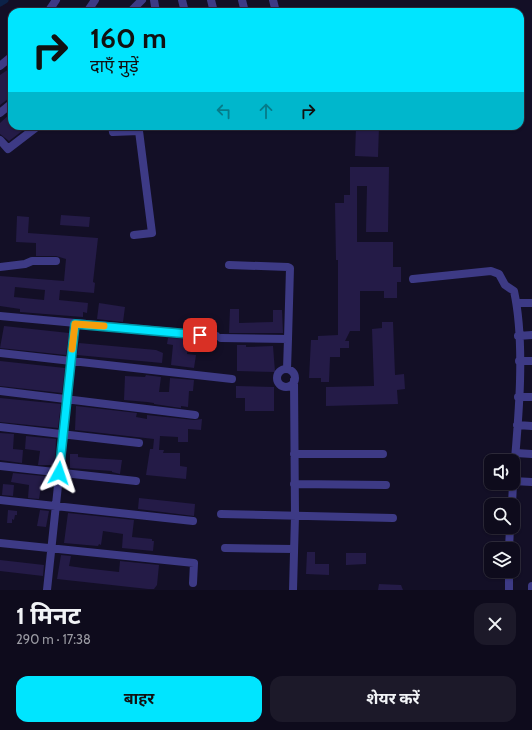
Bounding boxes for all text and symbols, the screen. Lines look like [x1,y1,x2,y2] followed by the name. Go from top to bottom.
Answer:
[90,21,166,55] text: 160 m
[24,24,76,76] icon: right
[90,55,139,77] text: दाएँ मुड़ें
[213,100,235,122] icon: left
[255,100,277,122] icon: ahead
[297,100,319,122] icon: right
[183,318,217,352] pin
[189,324,211,346] icon: arrive
[38,452,80,494] position arrow
[484,454,520,578] map controls
[484,454,520,490] button: sound
[484,498,520,534] button: search
[484,542,520,578] button: layers
[16,601,81,630] text: 1 मिनट
[474,603,516,645] button: close
[16,631,91,647] text: 290 m · 17:38
[16,676,262,722] button: बाहर
[270,676,516,722] button: शेयर करें

